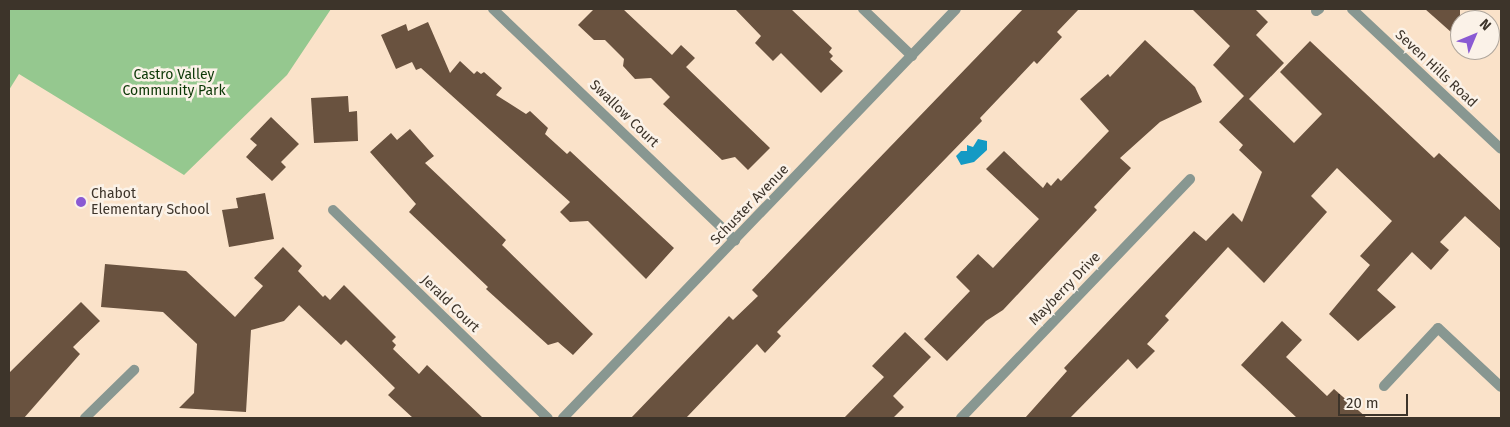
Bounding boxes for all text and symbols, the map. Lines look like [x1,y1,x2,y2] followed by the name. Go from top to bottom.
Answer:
[1450,10,1500,60] north arrow
[1476,15,1495,34] text: N
[1392,27,1480,111] street label: Seven Hills Road
[122,67,226,100] park label: Castro Valley Community Park
[586,77,662,151] street label: Swallow Court
[707,161,793,249] street label: Schuster Avenue
[91,186,209,218] place label: Chabot Elementary School
[75,196,87,208] marker: Chabot Elementary School
[1026,249,1104,329] street label: Mayberry Drive
[417,272,483,336] street label: Jerald Court
[1340,384,1410,416] scale bar
[1346,394,1379,412] text: 20 m

